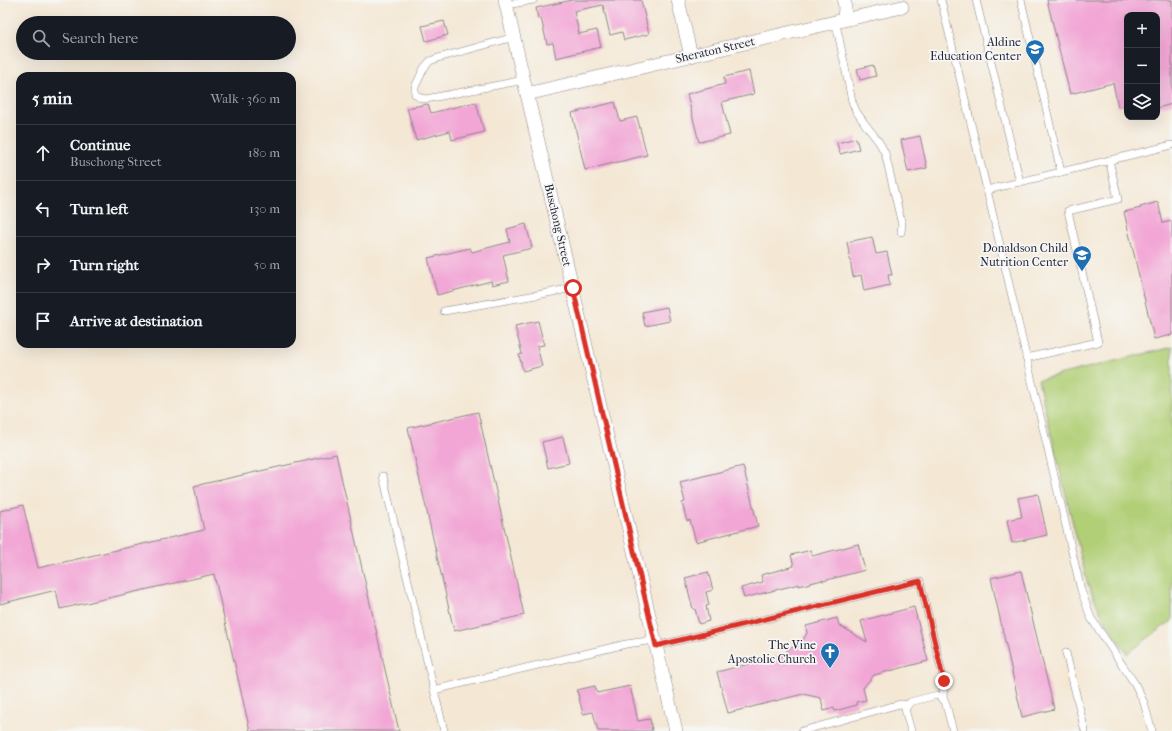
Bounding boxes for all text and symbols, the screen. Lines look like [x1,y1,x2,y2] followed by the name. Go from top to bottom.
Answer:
[1124,12,1160,120] map controls
[1124,12,1160,48] button: +
[16,16,296,60] search box
[30,27,52,49] icon: search
[62,29,138,47] text: Search here
[674,34,757,66] street label: Sheraton Street
[930,35,1022,63] place label: Aldine Education Center
[1024,38,1046,66] school or university icon: Aldine Education Center
[1124,48,1160,84] button: −
[1124,84,1160,120] button: layers
[32,88,72,108] text: 5 min
[210,91,280,106] text: Walk · 360 m
[70,136,130,154] text: Continue
[32,142,54,164] icon: ahead
[248,145,280,160] text: 180 m
[70,154,162,169] text: Buschong Street
[542,182,574,268] street label: Buschong Street
[32,198,54,220] icon: left
[70,200,128,218] text: Turn left
[249,201,280,216] text: 130 m
[980,241,1069,269] place label: Donaldson Child Nutrition Center
[1071,244,1093,272] school or university icon: Donaldson Child Nutrition Center
[32,254,54,276] icon: right
[70,256,139,274] text: Turn right
[254,257,280,272] text: 50 m
[564,279,582,297] route start
[32,310,54,332] icon: arrive
[70,312,202,330] text: Arrive at destination
[727,638,816,666] place label: The Vine Apostolic Church
[819,641,841,669] church icon: The Vine Apostolic Church
[935,672,953,690] route end

